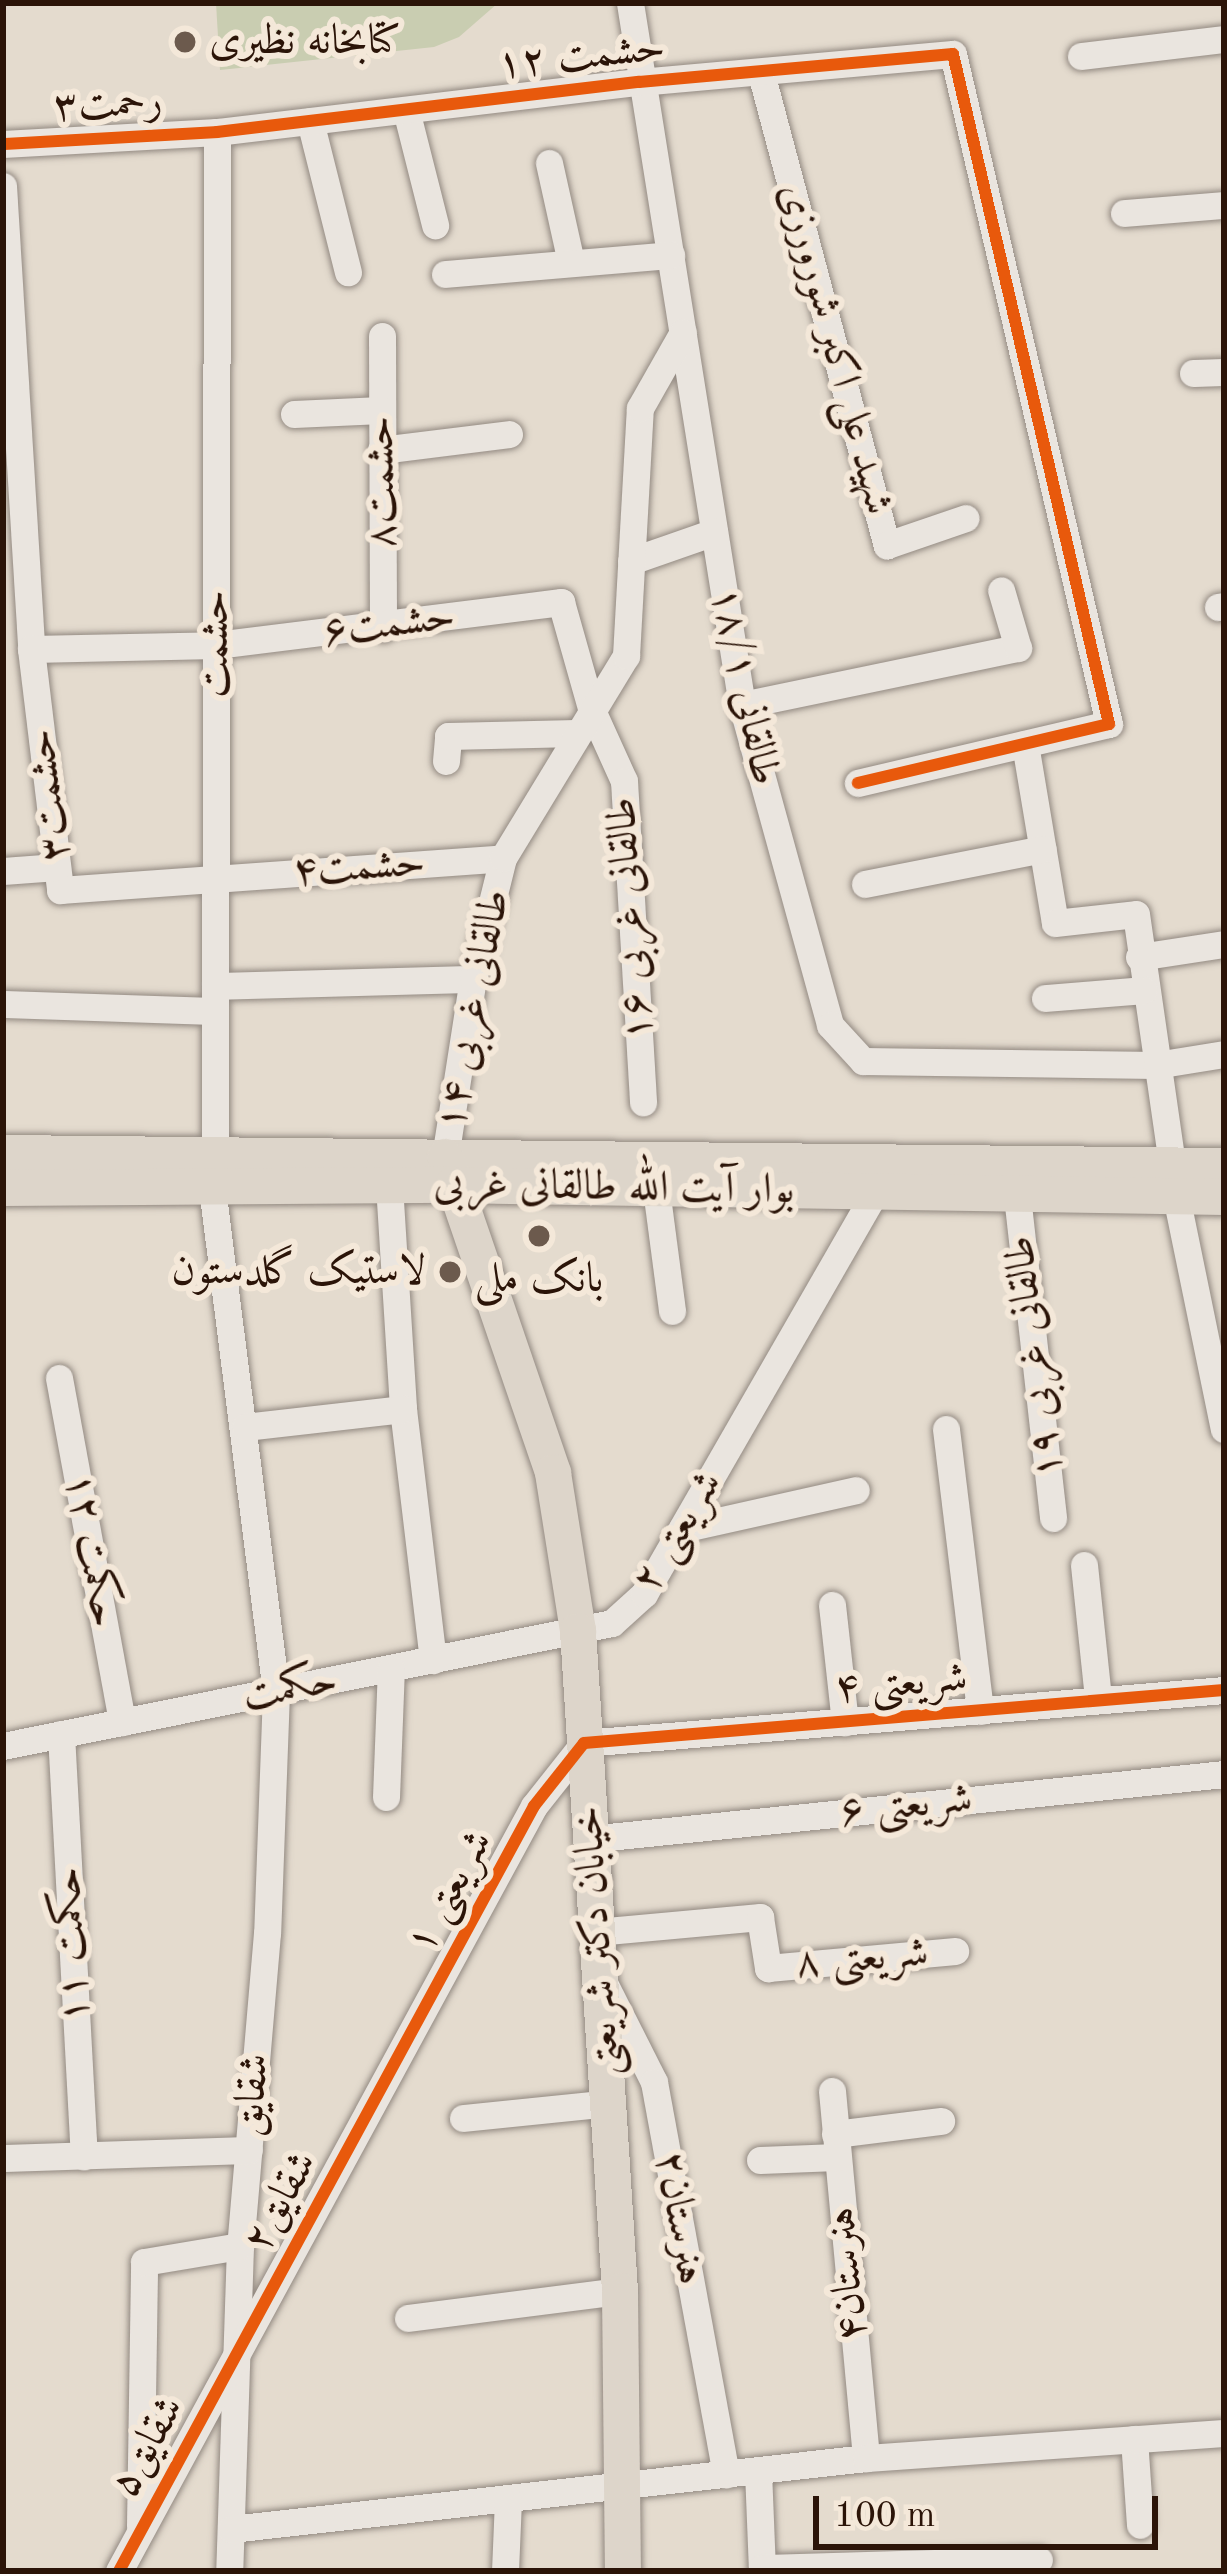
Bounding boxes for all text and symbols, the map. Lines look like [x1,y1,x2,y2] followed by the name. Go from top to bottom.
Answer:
[209,17,401,67] place label: کتابخانه نظیری
[494,23,668,91] street label: حشمت ۱۲
[172,29,198,55] marker: کتابخانه نظیری
[52,77,164,133] street label: رحمت۳
[767,178,903,520] street label: شهید علی اکبر شورورزی
[356,415,408,549] street label: حشمت۸
[698,582,790,790] street label: طالقانی ۱۸/۱
[191,590,241,698] street label: حشمت
[320,592,458,658] street label: حشمت۶
[16,726,82,864] street label: حشمت۳
[597,795,665,1043] street label: طالقانی غربی ۱۶
[291,838,427,898] street label: حشمت۴
[426,885,522,1135] street label: طالقانی غربی ۱۴
[433,1160,795,1216] street label: بوار آیت الله طالقانی غربی
[526,1223,552,1249] marker: بانک ملی
[995,1233,1075,1481] street label: طالقانی غربی ۱۹
[171,1247,426,1297] place label: لاستیک گلدستون
[474,1255,604,1305] place label: بانک ملی
[437,1259,463,1285] marker: لاستیک گلدستون
[622,1462,734,1602] street label: شریعتی ۲
[53,1469,129,1631] street label: حکمت ۱۲
[833,1653,969,1715] street label: شریعتی ۴
[238,1655,342,1723] street label: حکمت
[837,1774,975,1838] street label: شریعتی ۶
[563,1804,633,2078] street label: خیابان دکتر شریعتی
[396,1822,504,1962] street label: شریعتی ۱
[43,1866,101,2024] street label: حکمت ۱۱
[794,1928,930,1990] street label: شریعتی ۸
[224,2052,282,2138] street label: شقایق
[233,2143,329,2261] street label: شقایق۲
[643,2147,715,2289] street label: هنرستان۲
[817,2205,879,2343] street label: هنرستان۴
[100,2388,196,2506] street label: شقایق۵
[819,2472,1164,2546] scale bar
[834,2499,935,2535] text: 100 m

